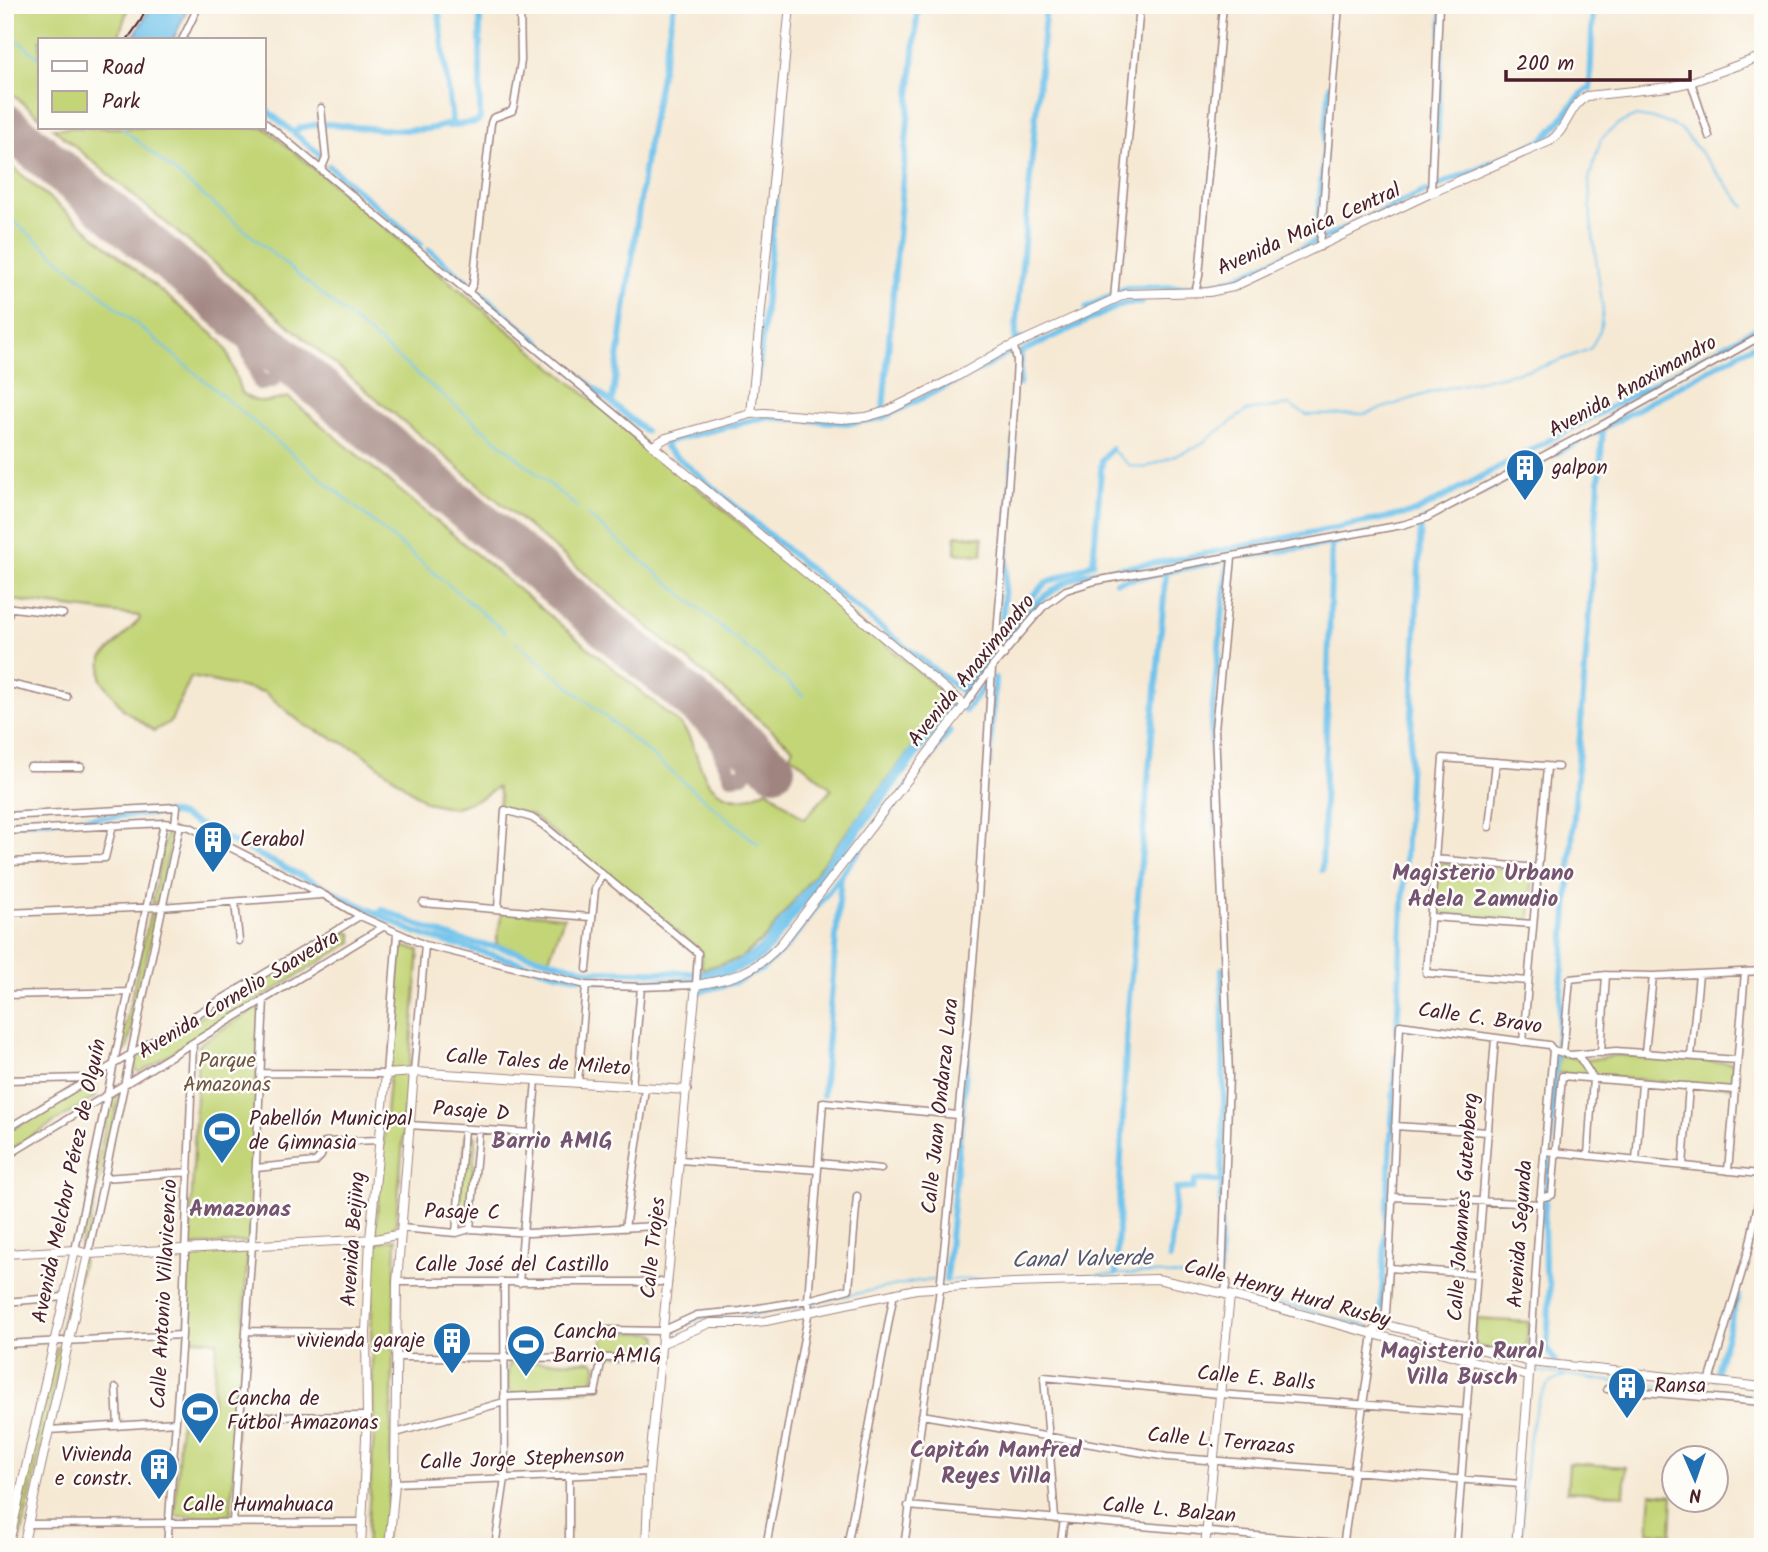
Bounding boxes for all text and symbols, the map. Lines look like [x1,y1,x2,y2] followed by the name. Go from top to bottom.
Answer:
[38,38,266,130] legend
[1506,38,1689,82] scale bar
[1516,48,1574,81] text: 200 m
[102,52,145,85] text: Road
[102,86,140,119] text: Park
[1212,175,1406,285] street label: Avenida Maica Central
[1543,327,1723,447] street label: Avenida Anaximandro
[1504,447,1546,502] building icon: galpon
[1551,452,1608,485] place label: galpon
[900,587,1044,755] street label: Avenida Anaximandro
[192,819,234,874] building icon: Cerabol
[240,824,305,857] place label: Cerabol
[1392,856,1574,918] district label: Magisterio Urbano Adela Zamudio
[132,922,346,1068] street label: Avenida Cornelio Saavedra
[1416,994,1544,1044] street label: Calle C. Bravo
[913,996,969,1216] street label: Calle Juan Ondarza Lara
[24,1036,116,1326] street label: Avenida Melchor Pérez de Olguín
[444,1040,632,1086] street label: Calle Tales de Mileto
[183,1045,271,1102] park label: Parque Amazonas
[1440,1091,1488,1323] street label: Calle Johannes Gutenberg
[432,1093,510,1131] street label: Pasaje D
[249,1103,412,1160] place label: Pabellón Municipal de Gimnasia
[201,1110,243,1165] sports icon: Pabellón Municipal de Gimnasia
[492,1124,612,1160] district label: Barrio AMIG
[1499,1159,1543,1309] street label: Avenida Segunda
[333,1170,375,1308] street label: Avenida Beijing
[142,1178,188,1410] street label: Calle Antonio Villavicencio
[189,1192,291,1228] district label: Amazonas
[632,1195,676,1300] street label: Calle Trojes
[424,1196,500,1230] street label: Pasaje C
[1011,1241,1155,1279] water label: Canal Valverde
[415,1249,609,1282] street label: Calle José del Castillo
[1180,1251,1394,1338] street label: Calle Henry Hurd Rusby
[553,1316,662,1373] place label: Cancha Barrio AMIG
[431,1320,473,1375] building icon: vivienda garaje
[505,1323,547,1378] sports icon: Cancha Barrio AMIG
[296,1325,426,1358] place label: vivienda garaje
[1380,1334,1545,1396] district label: Magisterio Rural Villa Busch
[1195,1357,1317,1401] street label: Calle E. Balls
[1606,1365,1648,1420] building icon: Ransa
[1654,1370,1706,1403] place label: Ransa
[227,1383,378,1440] place label: Cancha de Fútbol Amazonas
[179,1390,221,1445] sports icon: Cancha de Fútbol Amazonas
[1146,1419,1296,1465] street label: Calle L. Terrazas
[910,1433,1083,1495] district label: Capitán Manfred Reyes Villa
[55,1439,132,1496] place label: Vivienda e constr.
[419,1440,625,1480] street label: Calle Jorge Stephenson
[1660,1444,1730,1514] north arrow
[138,1446,180,1501] building icon: Vivienda e constr.
[1689,1479,1702,1509] text: N
[182,1489,334,1522] street label: Calle Humahuaca
[1101,1489,1237,1533] street label: Calle L. Balzan

